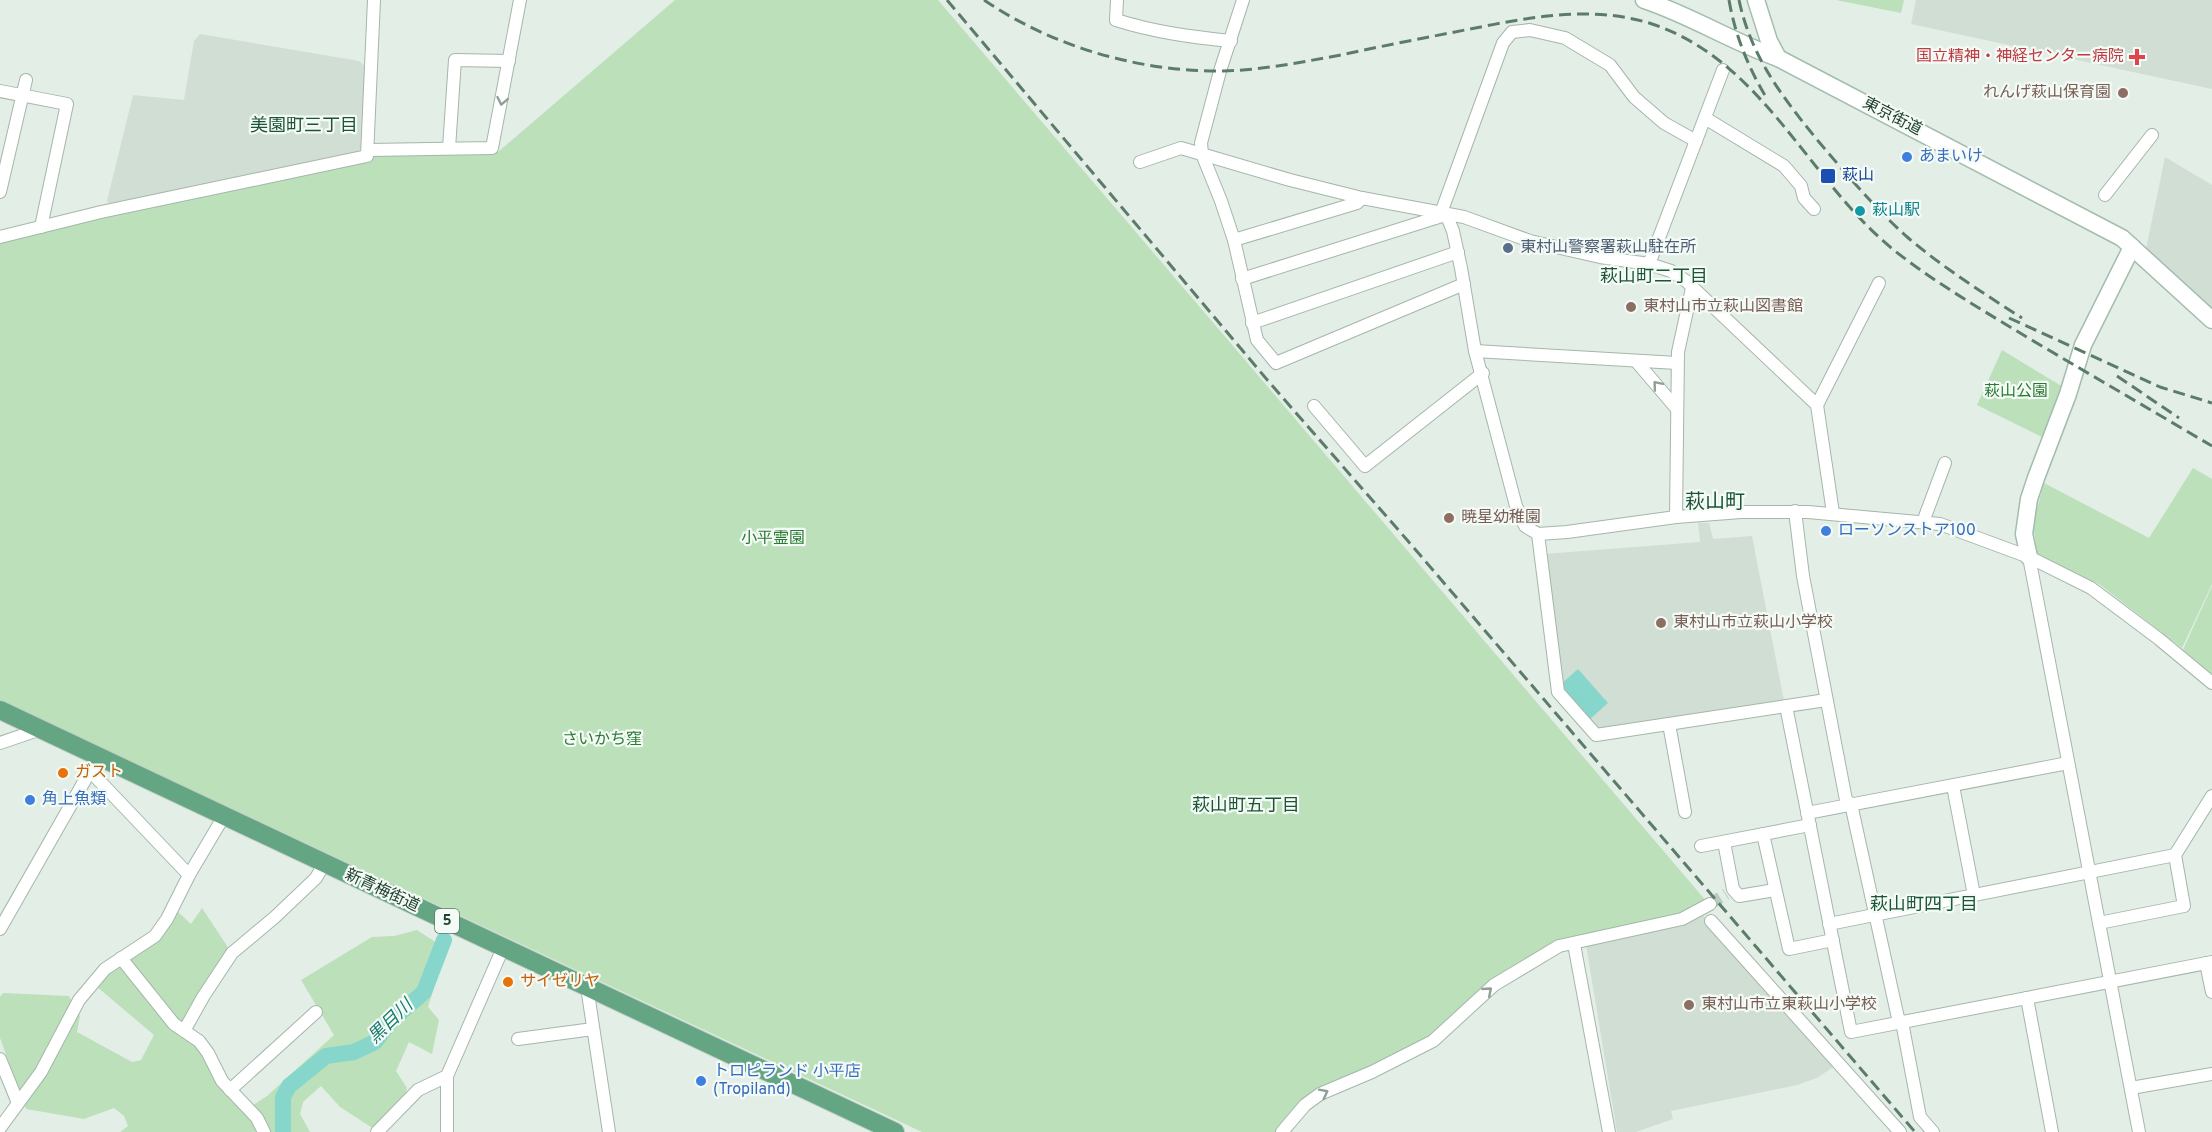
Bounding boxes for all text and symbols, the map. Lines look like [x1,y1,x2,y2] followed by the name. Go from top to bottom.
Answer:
[1916,47,2124,67] place label: 国立精神・神経センター病院
[2128,48,2146,66] marker: 国立精神・神経センター病院
[1983,83,2111,103] place label: れんげ萩山保育園
[2116,86,2130,100] marker: れんげ萩山保育園
[1859,94,1925,140] street label: 東京街道
[496,95,509,105] one-way arrow
[250,115,358,138] district label: 美園町三丁目
[1919,147,1983,167] place label: あまいけ
[1900,150,1914,164] marker: あまいけ
[1842,166,1874,186] place label: 萩山
[1819,167,1837,185] marker: 萩山
[1872,201,1920,221] place label: 萩山駅
[1853,204,1867,218] marker: 萩山駅
[1520,238,1696,258] place label: 東村山警察署萩山駐在所
[1501,241,1515,255] marker: 東村山警察署萩山駐在所
[1600,266,1708,289] district label: 萩山町二丁目
[1643,297,1803,317] place label: 東村山市立萩山図書館
[1624,300,1638,314] marker: 東村山市立萩山図書館
[1653,381,1664,392] one-way arrow
[1984,382,2048,402] park label: 萩山公園
[1685,490,1745,516] district label: 萩山町
[1461,508,1541,528] place label: 暁星幼稚園
[1442,511,1456,525] marker: 暁星幼稚園
[1838,521,1976,541] place label: ローソンストア100
[1819,524,1833,538] marker: ローソンストア100
[741,529,805,549] park label: 小平霊園
[1673,613,1833,633] place label: 東村山市立萩山小学校
[1654,616,1668,630] marker: 東村山市立萩山小学校
[562,730,642,750] park label: さいかち窪
[75,763,123,783] place label: ガスト
[56,766,70,780] marker: ガスト
[42,789,106,810] place label: 角上魚類
[23,793,37,807] marker: 角上魚類
[1192,795,1300,818] district label: 萩山町五丁目
[342,865,422,917] street label: 新青梅街道
[1870,894,1978,917] district label: 萩山町四丁目
[435,909,459,933] road number: 5
[520,972,600,992] place label: サイゼリヤ
[501,975,515,989] marker: サイゼリヤ
[1481,987,1492,998] one-way arrow
[364,994,420,1049] water label: 黒目川
[1701,995,1877,1015] place label: 東村山市立東萩山小学校
[1682,998,1696,1012] marker: 東村山市立東萩山小学校
[713,1062,861,1100] place label: トロピランド 小平店 (Tropiland)
[694,1074,708,1088] marker: トロピランド 小平店 (Tropiland)
[1318,1089,1329,1101] one-way arrow

